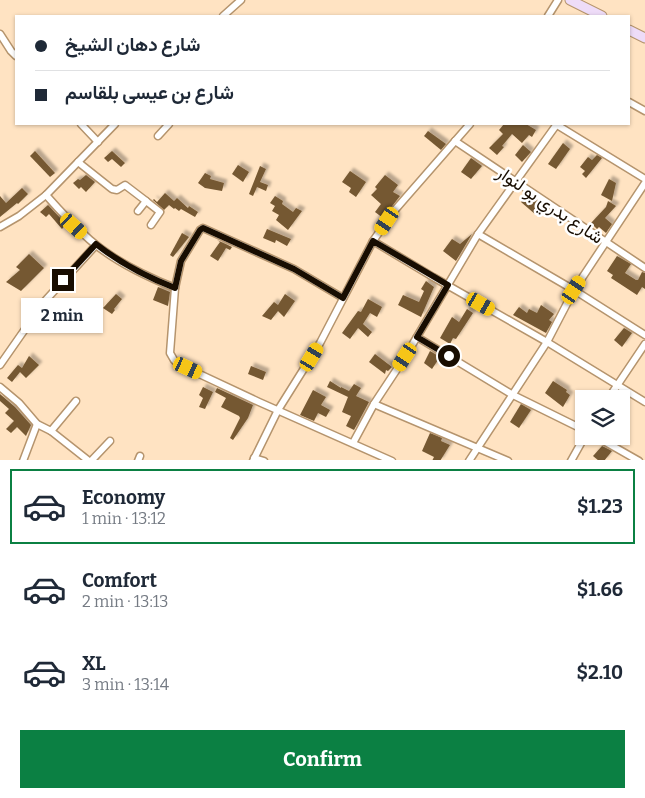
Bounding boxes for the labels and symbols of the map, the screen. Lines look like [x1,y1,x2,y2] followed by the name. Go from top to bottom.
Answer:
[490,161,607,252] street label: شارع بدري بو لنوار
[372,204,401,238] car
[57,210,90,242] car
[52,269,74,291] route end
[559,273,588,307] car
[464,290,497,318] car
[22,298,104,332] callout: 2 min
[297,340,326,374] car
[390,340,419,374] car
[438,345,460,367] route start
[171,355,204,381] car

